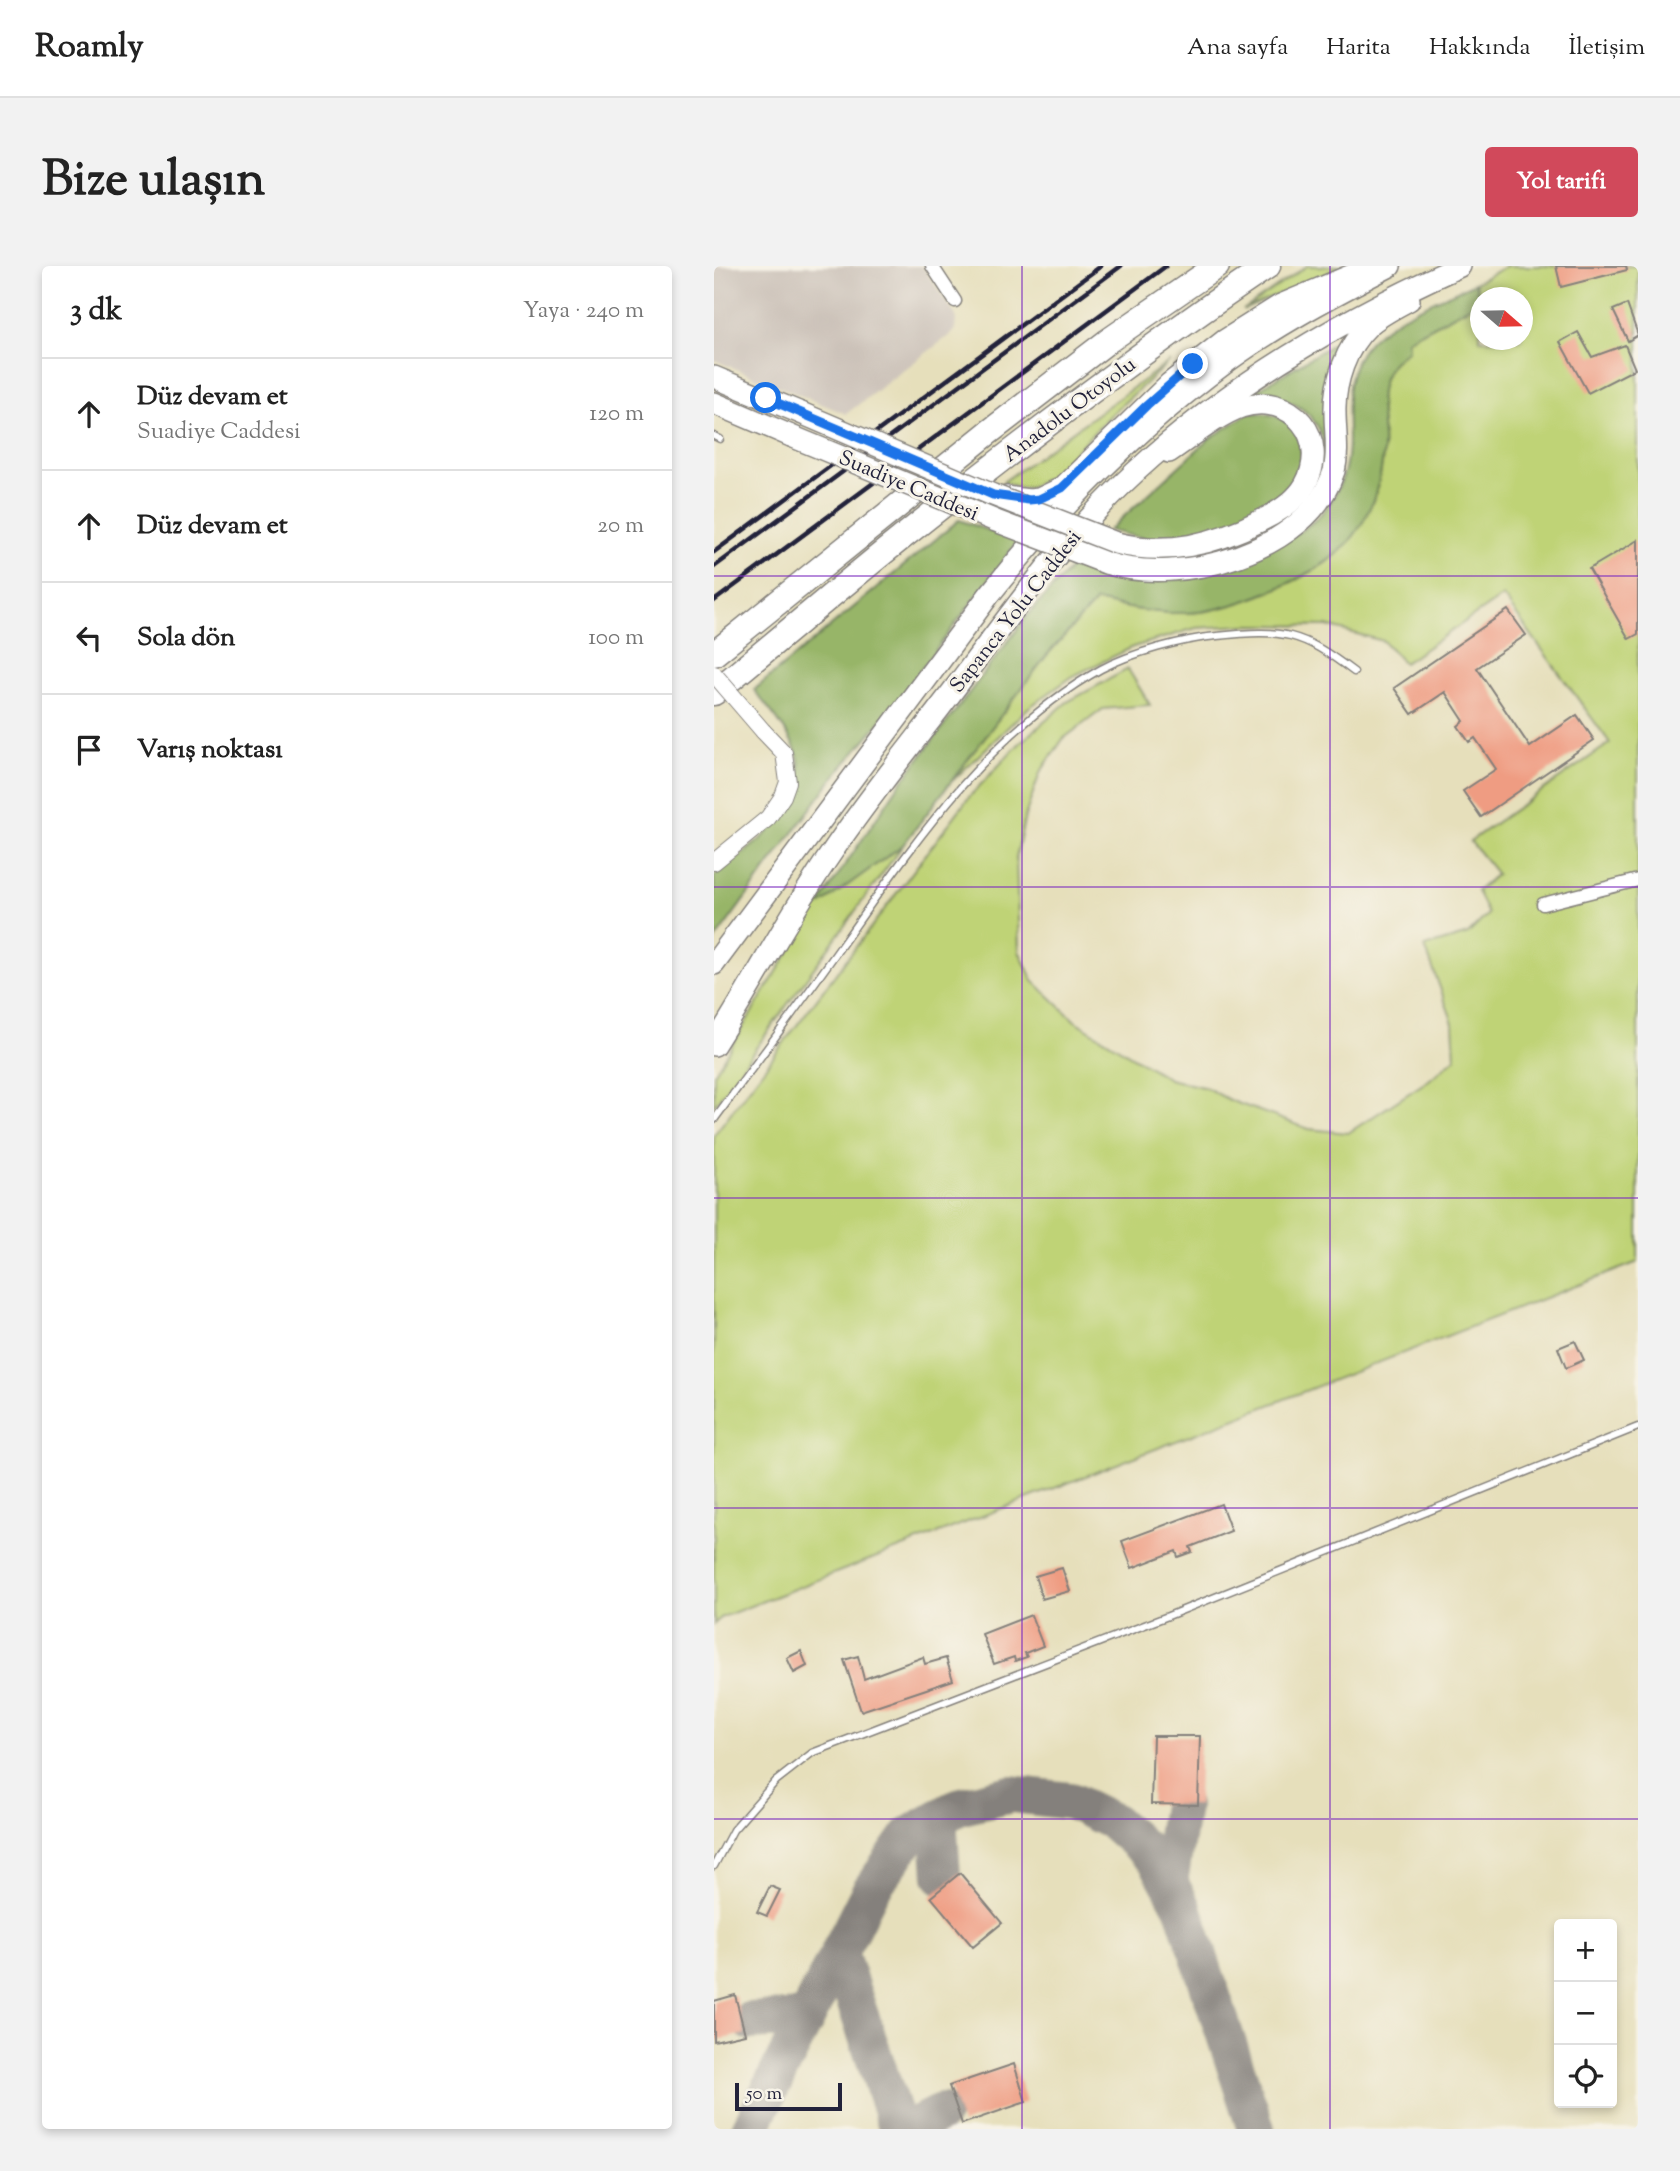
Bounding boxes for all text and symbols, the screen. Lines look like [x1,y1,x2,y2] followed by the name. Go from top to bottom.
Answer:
[35,24,144,72] text: Roamly
[1187,31,1288,65] text: Ana sayfa
[1326,31,1391,65] text: Harita
[1429,31,1530,65] text: Hakkında
[1568,31,1645,65] text: İletişim
[42,147,265,217] text: Bize ulaşın
[1485,147,1638,217] button: Yol tarifi
[1470,287,1533,350] north arrow
[70,290,122,333] text: 3 dk
[523,295,644,328] text: Yaya · 240 m
[1177,348,1208,379] route end
[998,351,1143,471] street label: Anadolu Otoyolu
[137,379,288,416] text: Düz devam et
[750,382,781,413] route start
[70,395,108,433] icon: ahead
[589,398,644,431] text: 120 m
[137,416,301,449] text: Suadiye Caddesi
[834,444,983,530] street label: Suadiye Caddesi
[70,507,108,545] icon: ahead
[137,508,288,545] text: Düz devam et
[597,510,644,543] text: 20 m
[943,525,1090,700] street label: Sapanca Yolu Caddesi
[70,619,108,657] icon: left
[137,620,235,657] text: Sola dön
[588,622,644,655] text: 100 m
[70,731,108,769] icon: arrive
[137,732,283,769] text: Varış noktası
[1554,1919,1617,2108] map controls
[1554,1919,1617,1982] button: +
[1554,1982,1617,2045] button: −
[1554,2045,1617,2108] button: locate
[735,2080,842,2112] scale bar
[746,2081,782,2108] text: 50 m

